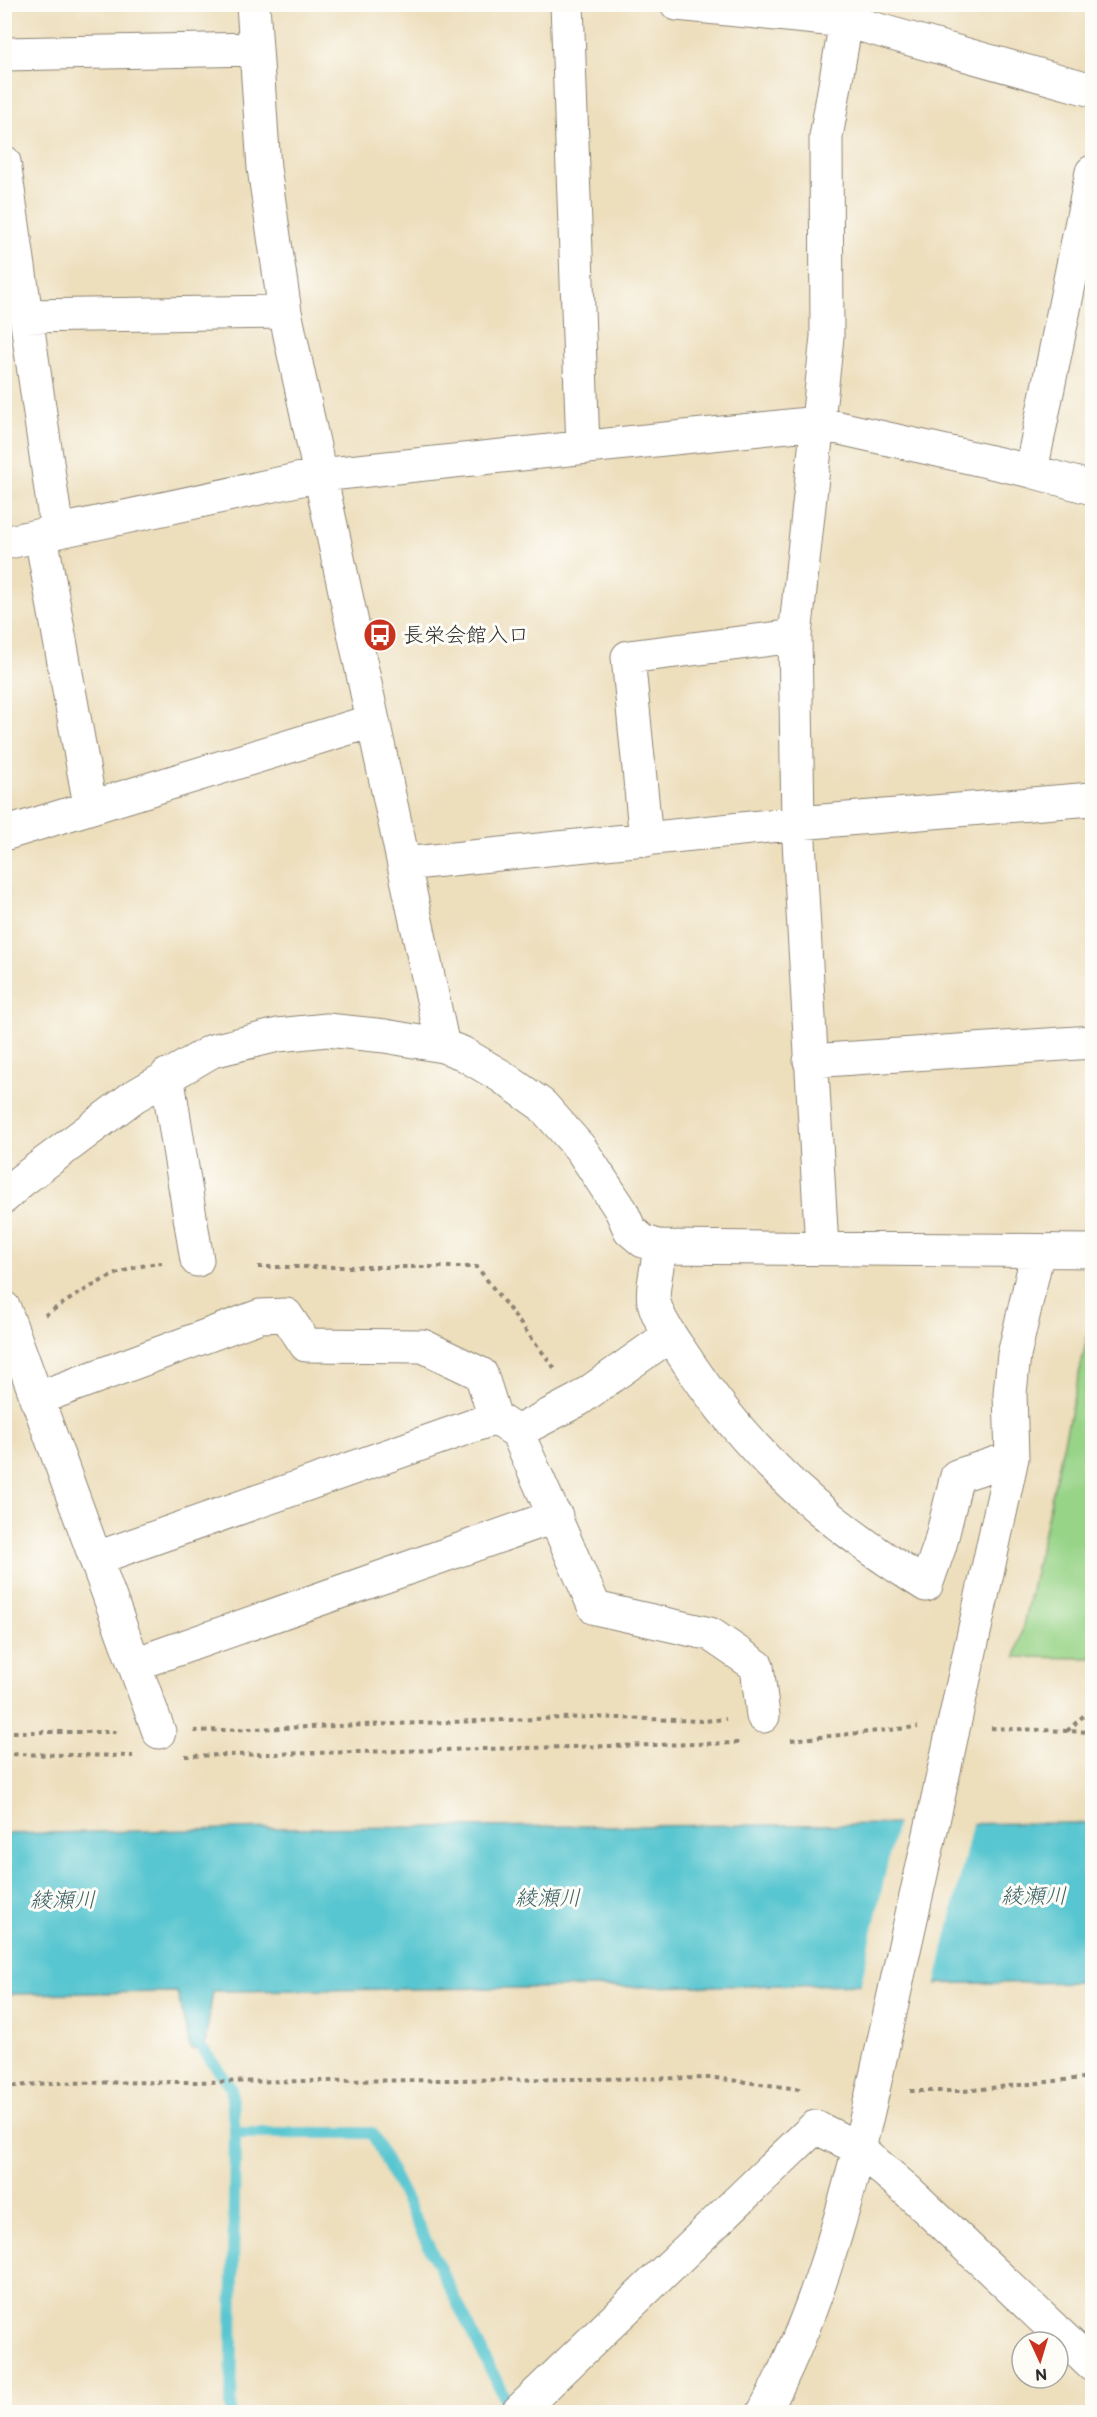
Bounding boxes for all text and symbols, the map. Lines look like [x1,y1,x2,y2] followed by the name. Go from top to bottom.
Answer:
[362,617,398,653] bus stop icon: 長栄会館入口
[403,623,529,648] place label: 長栄会館入口
[1001,1883,1067,1910] water label: 綾瀬川
[515,1885,581,1912] water label: 綾瀬川
[30,1887,96,1914] water label: 綾瀬川
[1010,2330,1070,2390] north arrow
[1034,2364,1048,2383] text: N

